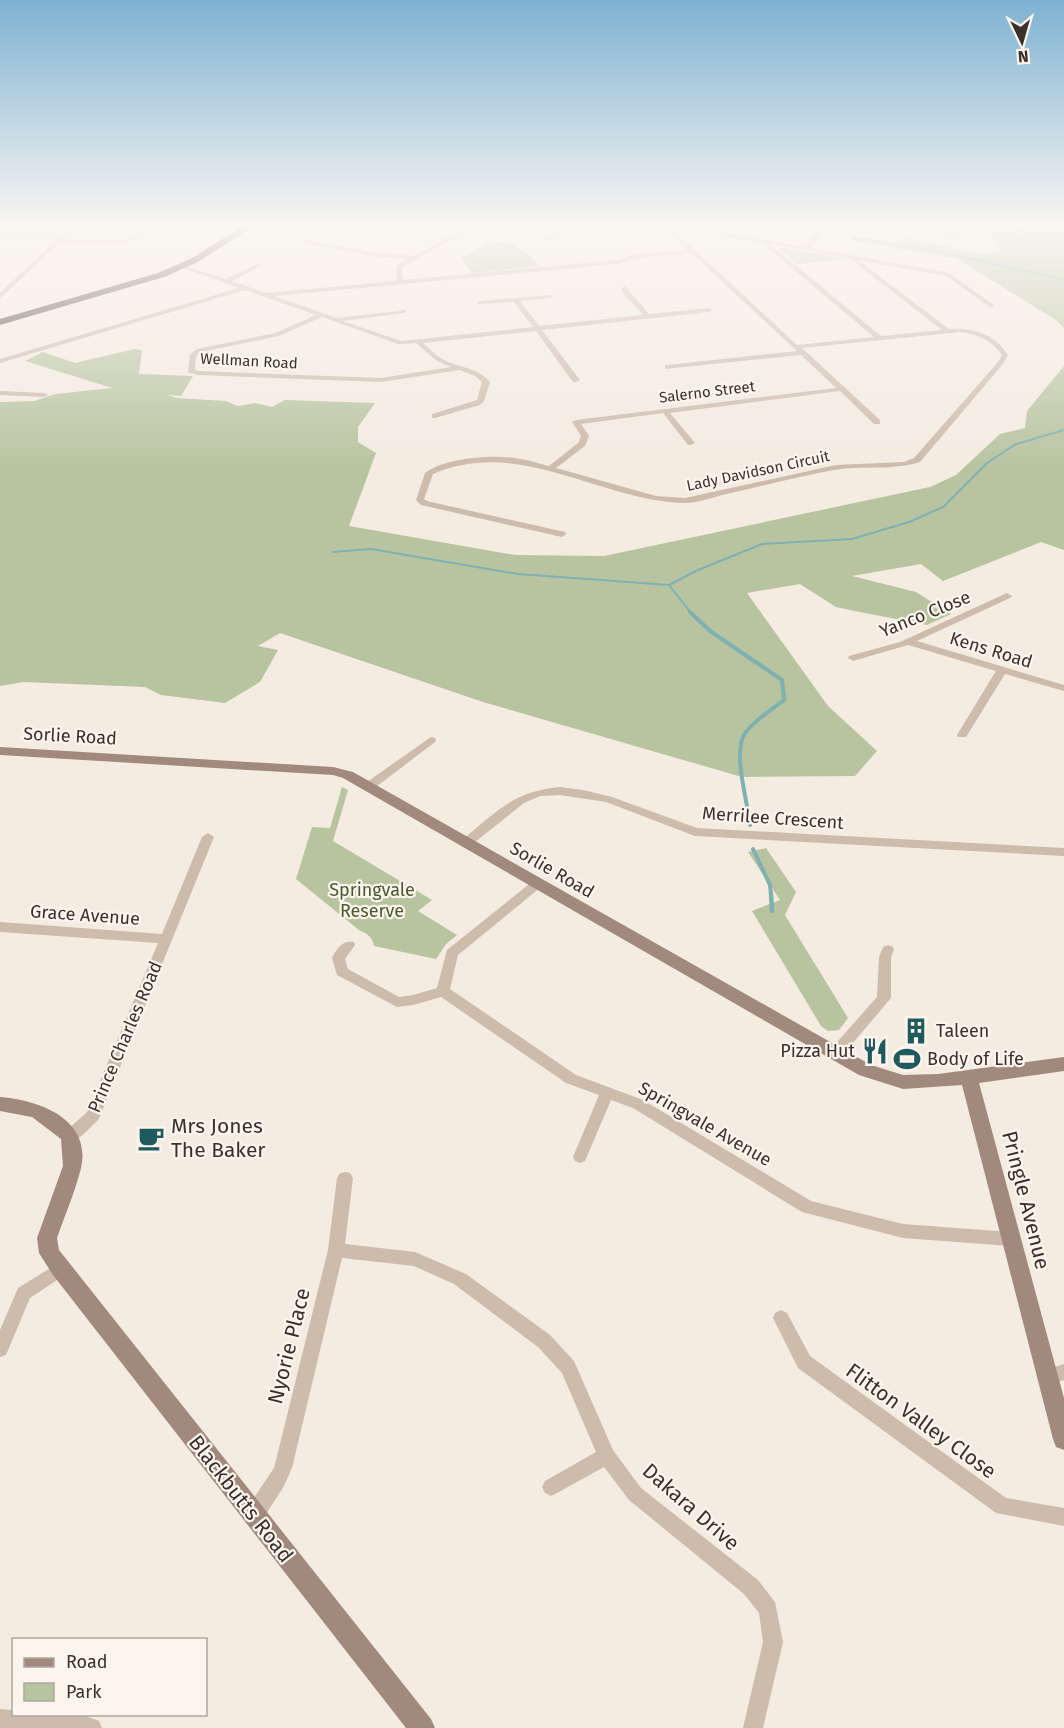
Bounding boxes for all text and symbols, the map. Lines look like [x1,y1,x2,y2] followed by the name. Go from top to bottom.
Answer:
[992,12,1052,72] north arrow
[1017,47,1029,66] text: N
[200,349,298,373] street label: Wellman Road
[658,377,757,407] street label: Salerno Street
[685,447,832,495] street label: Lady Davidson Circuit
[876,586,974,642] street label: Yanco Close
[947,627,1035,673] street label: Kens Road
[23,723,117,749] street label: Sorlie Road
[701,802,845,834] street label: Merrilee Crescent
[506,837,598,903] street label: Sorlie Road
[329,879,415,922] park label: Springvale Reserve
[29,900,141,930] street label: Grace Avenue
[83,958,167,1116] street label: Prince Charles Road
[901,1016,931,1046] building icon: Taleen
[936,1020,989,1042] place label: Taleen
[860,1036,890,1066] restaurant icon: Pizza Hut
[780,1040,855,1062] place label: Pizza Hut
[892,1044,922,1074] sports icon: Body of Life
[927,1048,1024,1070] place label: Body of Life
[634,1077,776,1171] street label: Springvale Avenue
[171,1113,265,1163] place label: Mrs Jones The Baker
[136,1123,166,1153] cafe icon: Mrs Jones The Baker
[996,1128,1056,1272] street label: Pringle Avenue
[262,1285,316,1407] street label: Nyorie Place
[841,1358,1001,1484] street label: Flitton Valley Close
[183,1430,299,1568] street label: Blackbutts Road
[637,1458,745,1556] street label: Dakara Drive
[12,1638,207,1716] legend
[66,1651,108,1673] text: Road
[66,1681,102,1703] text: Park

